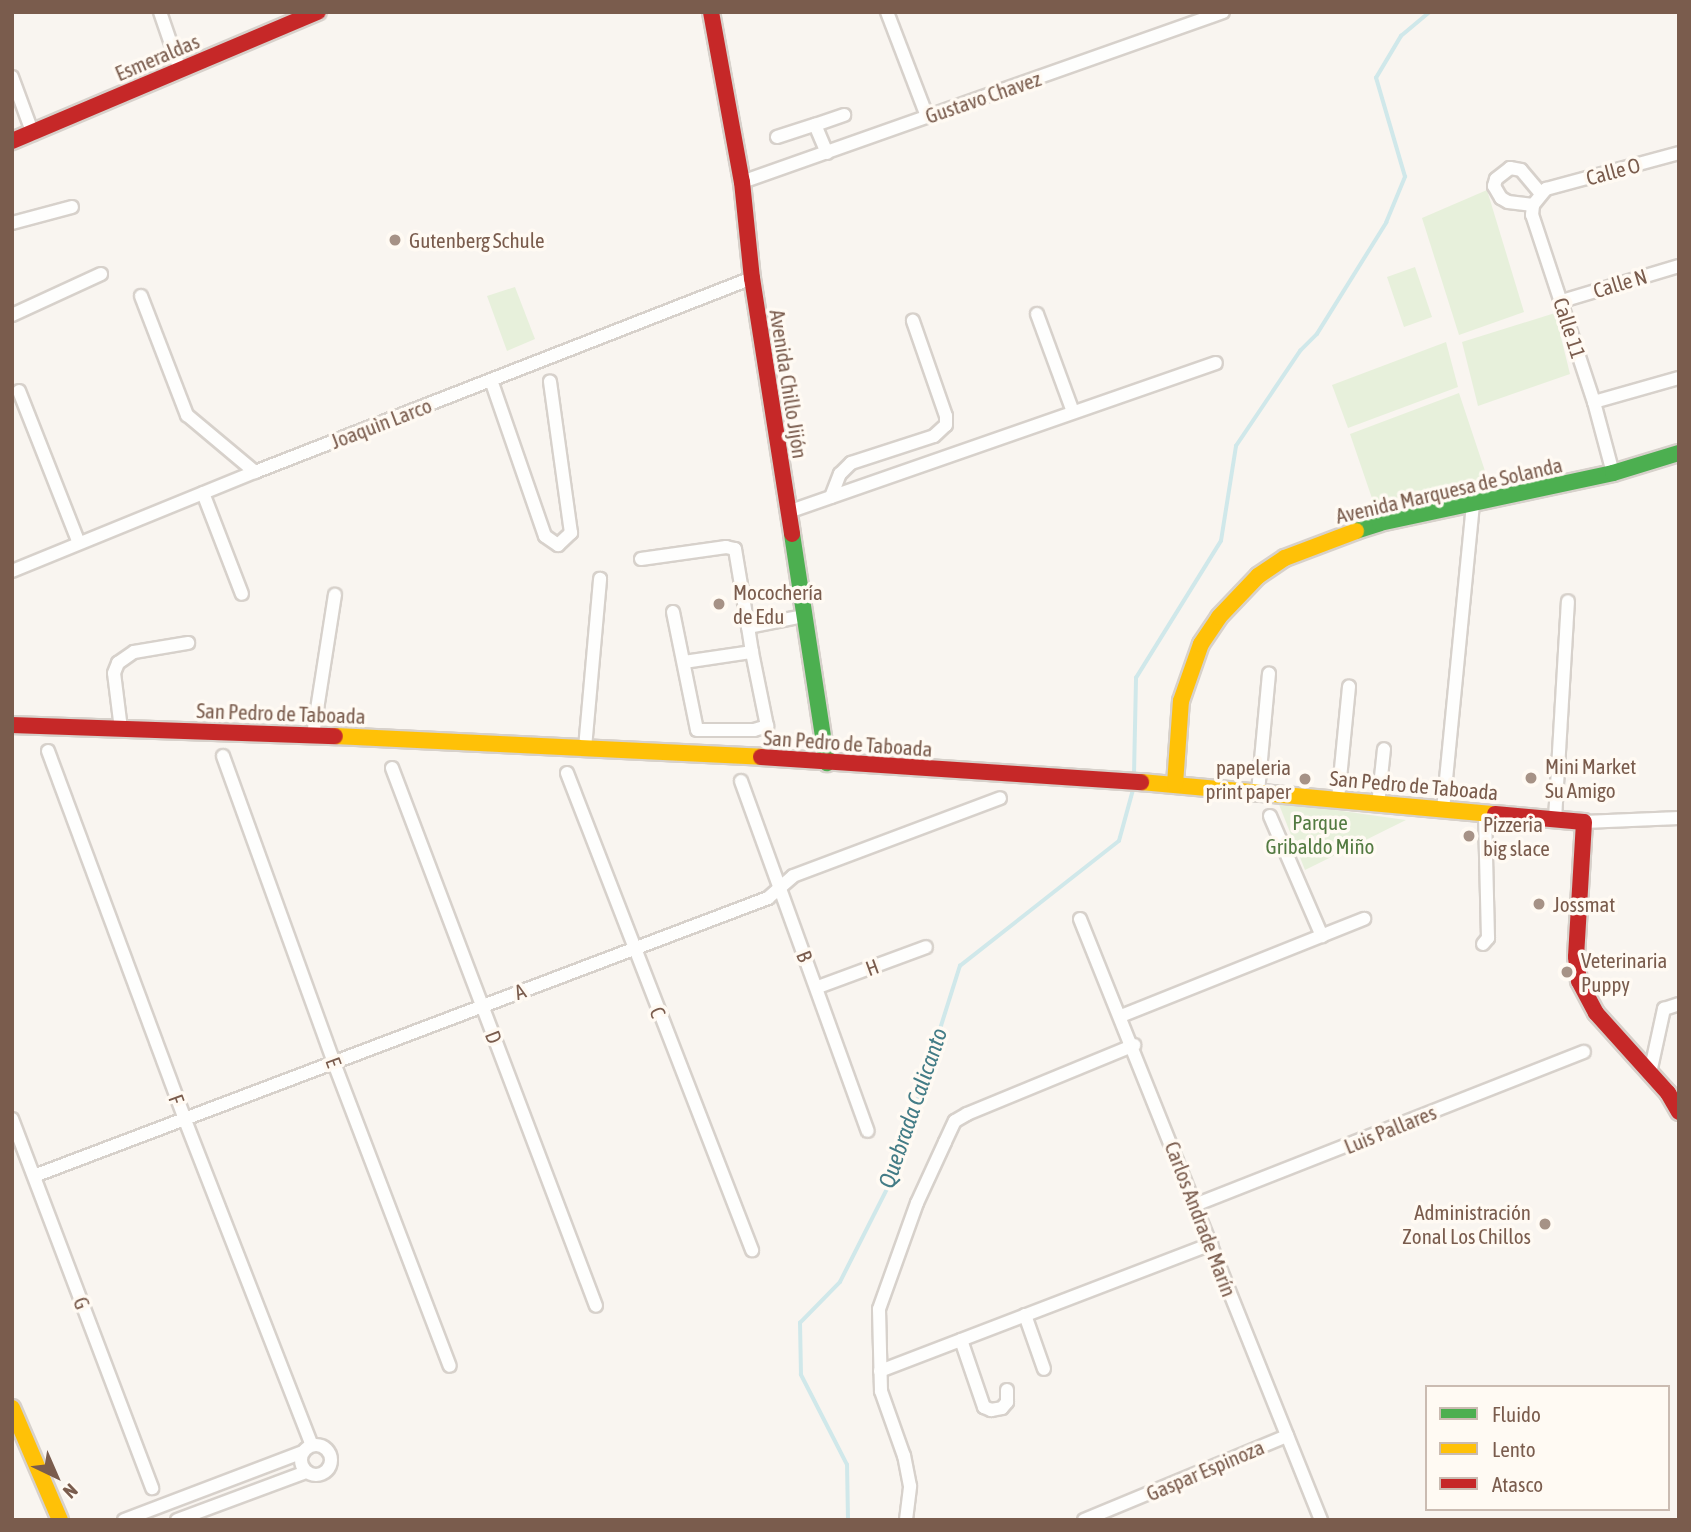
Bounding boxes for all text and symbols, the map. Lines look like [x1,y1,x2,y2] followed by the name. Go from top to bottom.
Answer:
[111,28,203,86] street label: Esmeraldas
[922,65,1044,129] street label: Gustavo Chavez
[1583,152,1643,190] street label: Calle O
[409,227,545,253] place label: Gutenberg Schule
[387,232,403,248] marker: Gutenberg Schule
[1590,263,1650,303] street label: Calle N
[1548,294,1592,362] street label: Calle 11
[765,308,813,460] street label: Avenida Chillo Jijón
[327,392,435,454] street label: Joaquìn Larco
[1333,452,1565,528] street label: Avenida Marquesa de Solanda
[733,579,823,629] place label: Mocochería de Edu
[711,596,727,612] marker: Mocochería de Edu
[196,697,366,729] street label: San Pedro de Taboada
[763,725,933,761] street label: San Pedro de Taboada
[1545,753,1636,803] place label: Mini Market Su Amigo
[1206,754,1291,804] place label: papeleria print paper
[1329,765,1499,805] street label: San Pedro de Taboada
[1523,770,1539,786] marker: Mini Market Su Amigo
[1297,771,1313,787] marker: papeleria print paper
[1266,809,1374,859] park label: Parque Gribaldo Miño
[1483,811,1550,861] place label: Pizzeria big slace
[1461,828,1477,844] marker: Pizzeria big slace
[1553,891,1615,917] place label: Jossmat
[1531,896,1547,912] marker: Jossmat
[791,947,819,965] street label: B
[1581,947,1667,997] place label: Veterinaria Puppy
[862,953,882,981] street label: H
[1559,964,1575,980] marker: Veterinaria Puppy
[511,977,529,1005] street label: A
[645,1003,671,1021] street label: C
[873,1024,953,1192] water label: Quebrada Calicanto
[480,1027,508,1047] street label: D
[321,1053,347,1071] street label: E
[164,1091,190,1107] street label: F
[1340,1099,1440,1159] street label: Luis Pallares
[1160,1138,1242,1300] street label: Carlos Andrade Marín
[1402,1199,1531,1249] place label: Administración Zonal Los Chillos
[1537,1216,1553,1232] marker: Administración Zonal Los Chillos
[68,1293,96,1313] street label: G
[1425,1385,1670,1511] legend
[1492,1402,1541,1426] text: Fluido
[1142,1434,1268,1506] street label: Gaspar Espinoza
[1492,1437,1536,1461] text: Lento
[21,1441,91,1511] north arrow
[1492,1472,1543,1496] text: Atasco
[59,1479,82,1503] text: N

